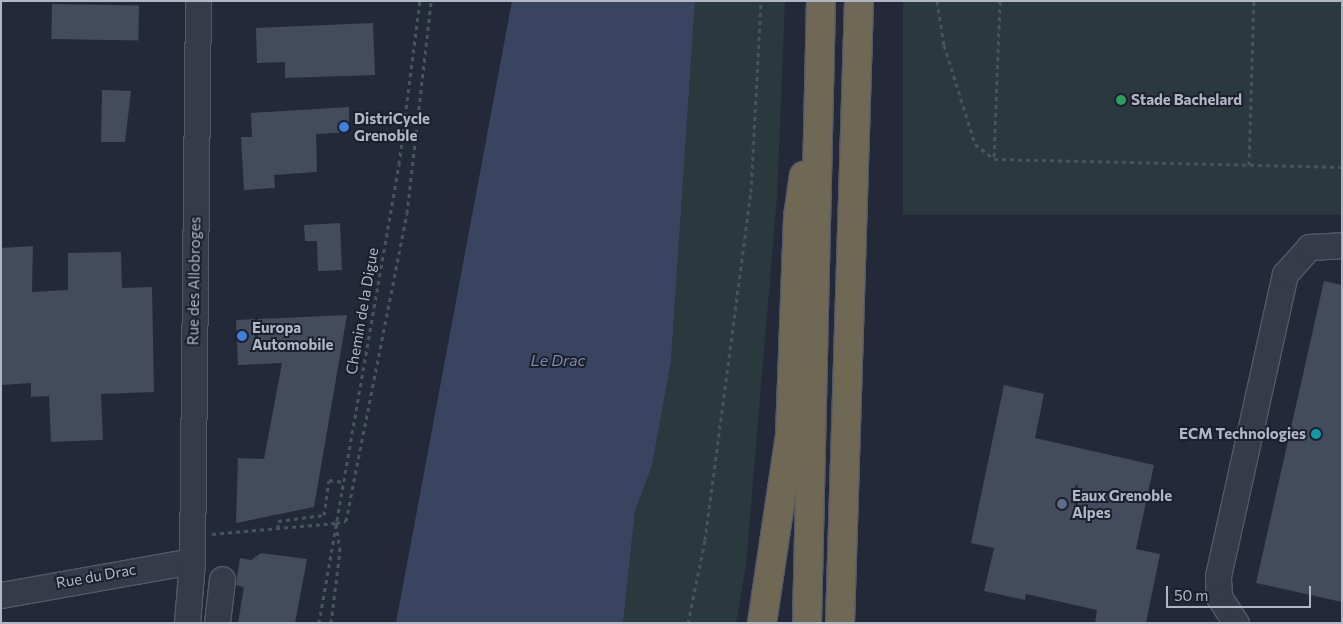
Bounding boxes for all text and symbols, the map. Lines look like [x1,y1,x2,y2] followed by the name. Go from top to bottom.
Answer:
[1131,91,1242,109] place label: Stade Bachelard
[1115,94,1127,106] marker: Stade Bachelard
[354,109,430,144] place label: DistriCycle Grenoble
[338,121,350,133] marker: DistriCycle Grenoble
[184,217,204,345] street label: Rue des Allobroges
[342,246,382,376] street label: Chemin de la Digue
[252,318,334,353] place label: Europa Automobile
[236,330,248,342] marker: Europa Automobile
[531,350,585,370] water label: Le Drac
[1179,425,1306,443] place label: ECM Technologies
[1310,428,1322,440] marker: ECM Technologies
[1072,486,1172,521] place label: Eaux Grenoble Alpes
[1056,498,1068,510] marker: Eaux Grenoble Alpes
[54,560,138,592] street label: Rue du Drac
[1168,576,1313,608] scale bar
[1174,586,1208,604] text: 50 m

